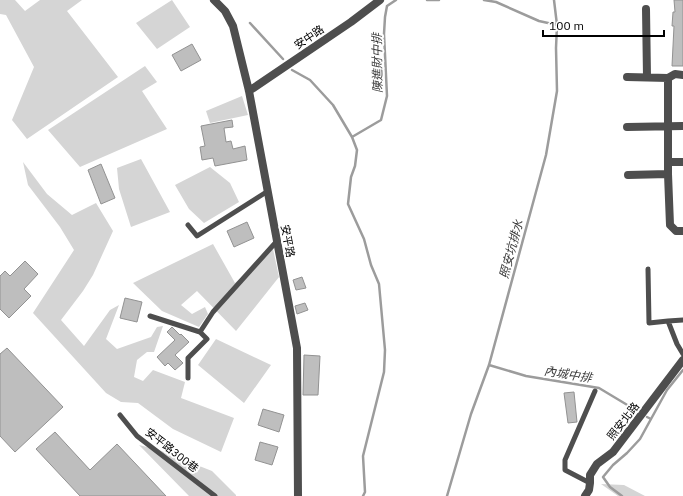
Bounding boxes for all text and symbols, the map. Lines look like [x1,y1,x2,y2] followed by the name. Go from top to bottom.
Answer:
[543,12,664,38] scale bar
[549,18,584,33] text: 100 m
[291,22,327,52] street label: 安中路
[369,31,385,93] water label: 陳進財中排
[496,217,526,280] water label: 照安坑排水
[278,223,298,259] street label: 安平路
[543,363,595,385] water label: 內城中排
[604,399,642,443] street label: 照安北路
[143,425,201,475] street label: 安平路300巷

